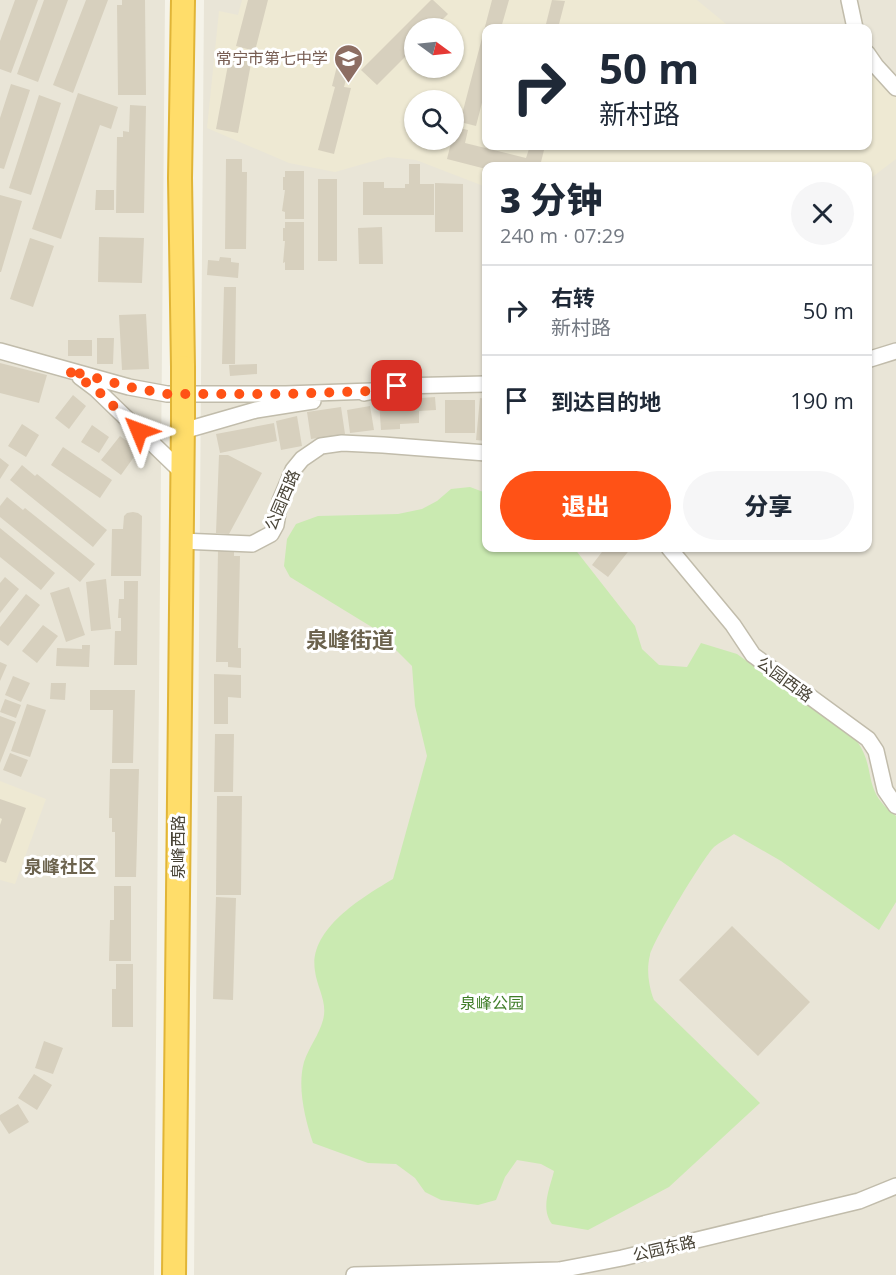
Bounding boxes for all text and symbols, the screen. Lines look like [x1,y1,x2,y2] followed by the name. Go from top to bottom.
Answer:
[404,18,464,78] north arrow
[404,18,464,150] map controls
[599,39,699,96] text: 50 m
[333,42,365,84] school or university icon: 常宁市第七中学
[216,47,328,69] place label: 常宁市第七中学
[500,48,578,126] icon: right
[404,90,464,150] button: search
[599,95,680,132] text: 新村路
[500,175,602,224] text: 3 分钟
[791,182,854,245] button: close
[500,222,625,249] text: 240 m · 07:29
[551,282,595,312] text: 右转
[500,294,533,327] icon: right
[803,295,854,325] text: 50 m
[551,314,611,341] text: 新村路
[371,360,422,411] pin
[380,369,413,402] icon: arrive
[500,384,533,417] icon: arrive
[790,385,854,415] text: 190 m
[551,386,661,416] text: 到达目的地
[107,399,171,463] position arrow
[259,466,305,534] street label: 公园西路
[500,471,671,540] button: 退出
[683,471,854,540] button: 分享
[306,624,394,654] district label: 泉峰街道
[753,651,817,707] street label: 公园西路
[167,815,189,879] street label: 泉峰西路
[24,854,96,878] district label: 泉峰社区
[460,992,524,1014] park label: 泉峰公园
[630,1230,698,1266] street label: 公园东路

